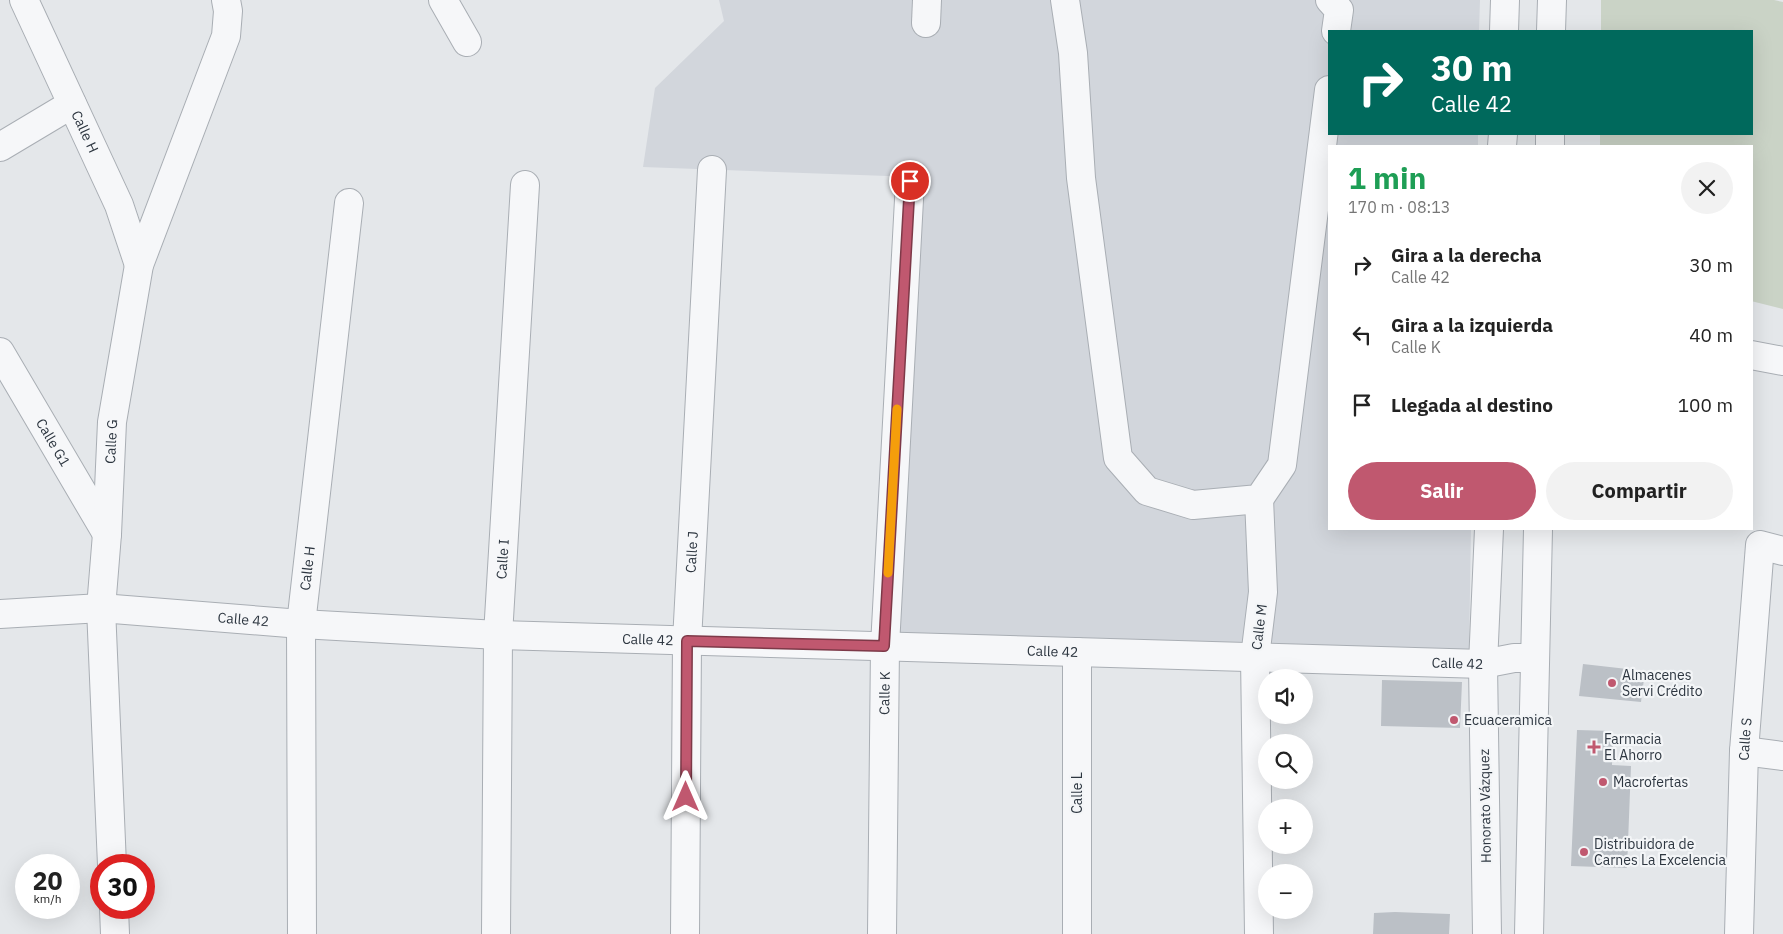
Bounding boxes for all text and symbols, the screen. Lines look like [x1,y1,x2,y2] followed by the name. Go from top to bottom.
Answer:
[1431,45,1513,91] text: 30 m
[1348,50,1413,115] icon: right
[1431,89,1512,118] text: Calle 42
[67,108,103,156] street label: Calle H
[1348,158,1426,197] text: 1 min
[889,160,931,202] pin
[1681,162,1733,214] button: close
[896,167,924,195] icon: arrive
[1348,197,1450,217] text: 170 m · 08:13
[1391,243,1542,267] text: Gira a la derecha
[1348,251,1376,279] icon: right
[1689,253,1733,277] text: 30 m
[1391,267,1450,287] text: Calle 42
[1391,313,1553,337] text: Gira a la izquierda
[1348,321,1376,349] icon: left
[1689,323,1733,347] text: 40 m
[1391,337,1441,357] text: Calle K
[1348,391,1376,419] icon: arrive
[1391,393,1553,417] text: Llegada al destino
[1678,393,1733,417] text: 100 m
[32,415,74,470] street label: Calle G1
[101,419,121,464] street label: Calle G
[1348,462,1536,520] button: Salir
[1546,462,1733,520] button: Compartir
[682,531,702,574] street label: Calle J
[492,538,513,580] street label: Calle I
[296,545,319,592] street label: Calle H
[1247,603,1271,651] street label: Calle M
[217,608,270,630] street label: Calle 42
[622,630,674,649] street label: Calle 42
[1027,642,1079,661] street label: Calle 42
[1431,653,1483,673] street label: Calle 42
[1622,666,1703,700] place label: Almacenes Servi Crédito
[1258,669,1313,919] map controls
[1258,669,1313,724] button: sound
[875,671,894,715] street label: Calle K
[1606,677,1618,689] marker: Almacenes Servi Crédito
[1464,711,1552,729] place label: Ecuaceramica
[1448,714,1460,726] marker: Ecuaceramica
[1735,717,1756,761] street label: Calle S
[1604,730,1662,764] place label: Farmacia El Ahorro
[1258,734,1313,789] button: search
[1588,741,1600,753] marker: Farmacia El Ahorro
[1475,748,1495,863] street label: Honorato Vázquez
[659,770,711,822] position arrow
[1068,772,1086,814] street label: Calle L
[1613,773,1688,791] place label: Macrofertas
[1597,776,1609,788] marker: Macrofertas
[1258,799,1313,854] button: +
[1594,835,1727,869] place label: Distribuidora de Carnes La Excelencia
[1578,846,1590,858] marker: Distribuidora de Carnes La Excelencia
[90,854,155,919] speed limit sign: 30
[32,864,63,897] text: 20
[1258,864,1313,919] button: −
[33,891,62,906] text: km/h

